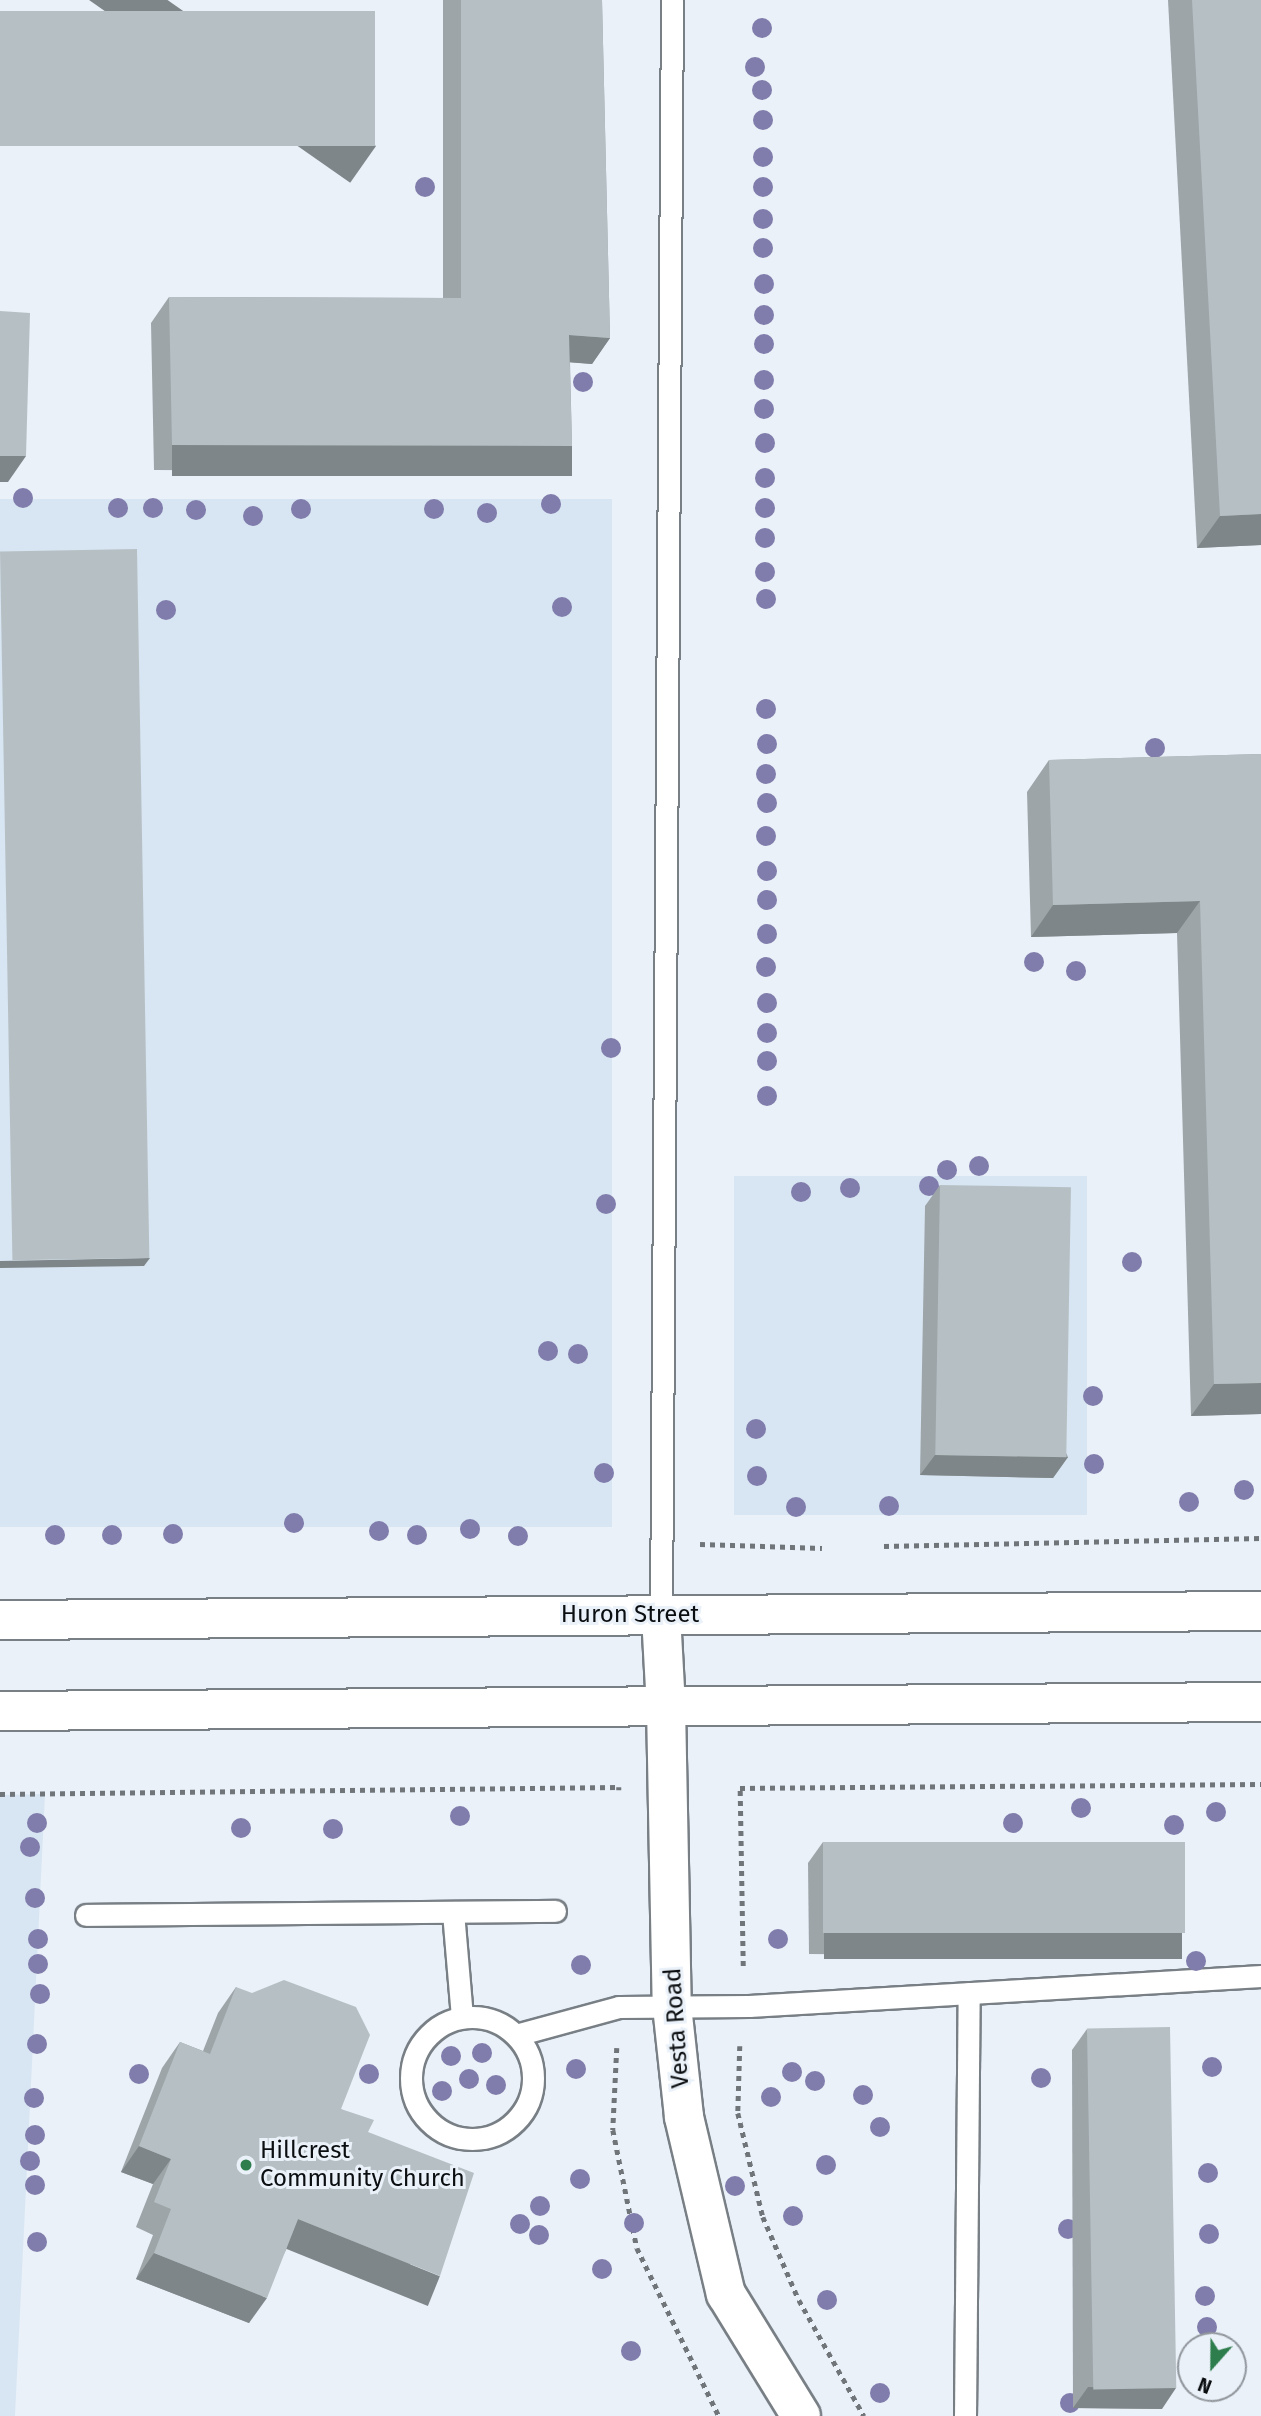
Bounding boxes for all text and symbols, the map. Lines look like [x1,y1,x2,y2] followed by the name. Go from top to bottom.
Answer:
[561,1601,699,1629] street label: Huron Street
[658,1967,696,2089] street label: Vesta Road
[260,2137,465,2193] place label: Hillcrest Community Church
[238,2157,254,2173] marker: Hillcrest Community Church
[1177,2332,1247,2402] north arrow
[1195,2372,1215,2398] text: N

